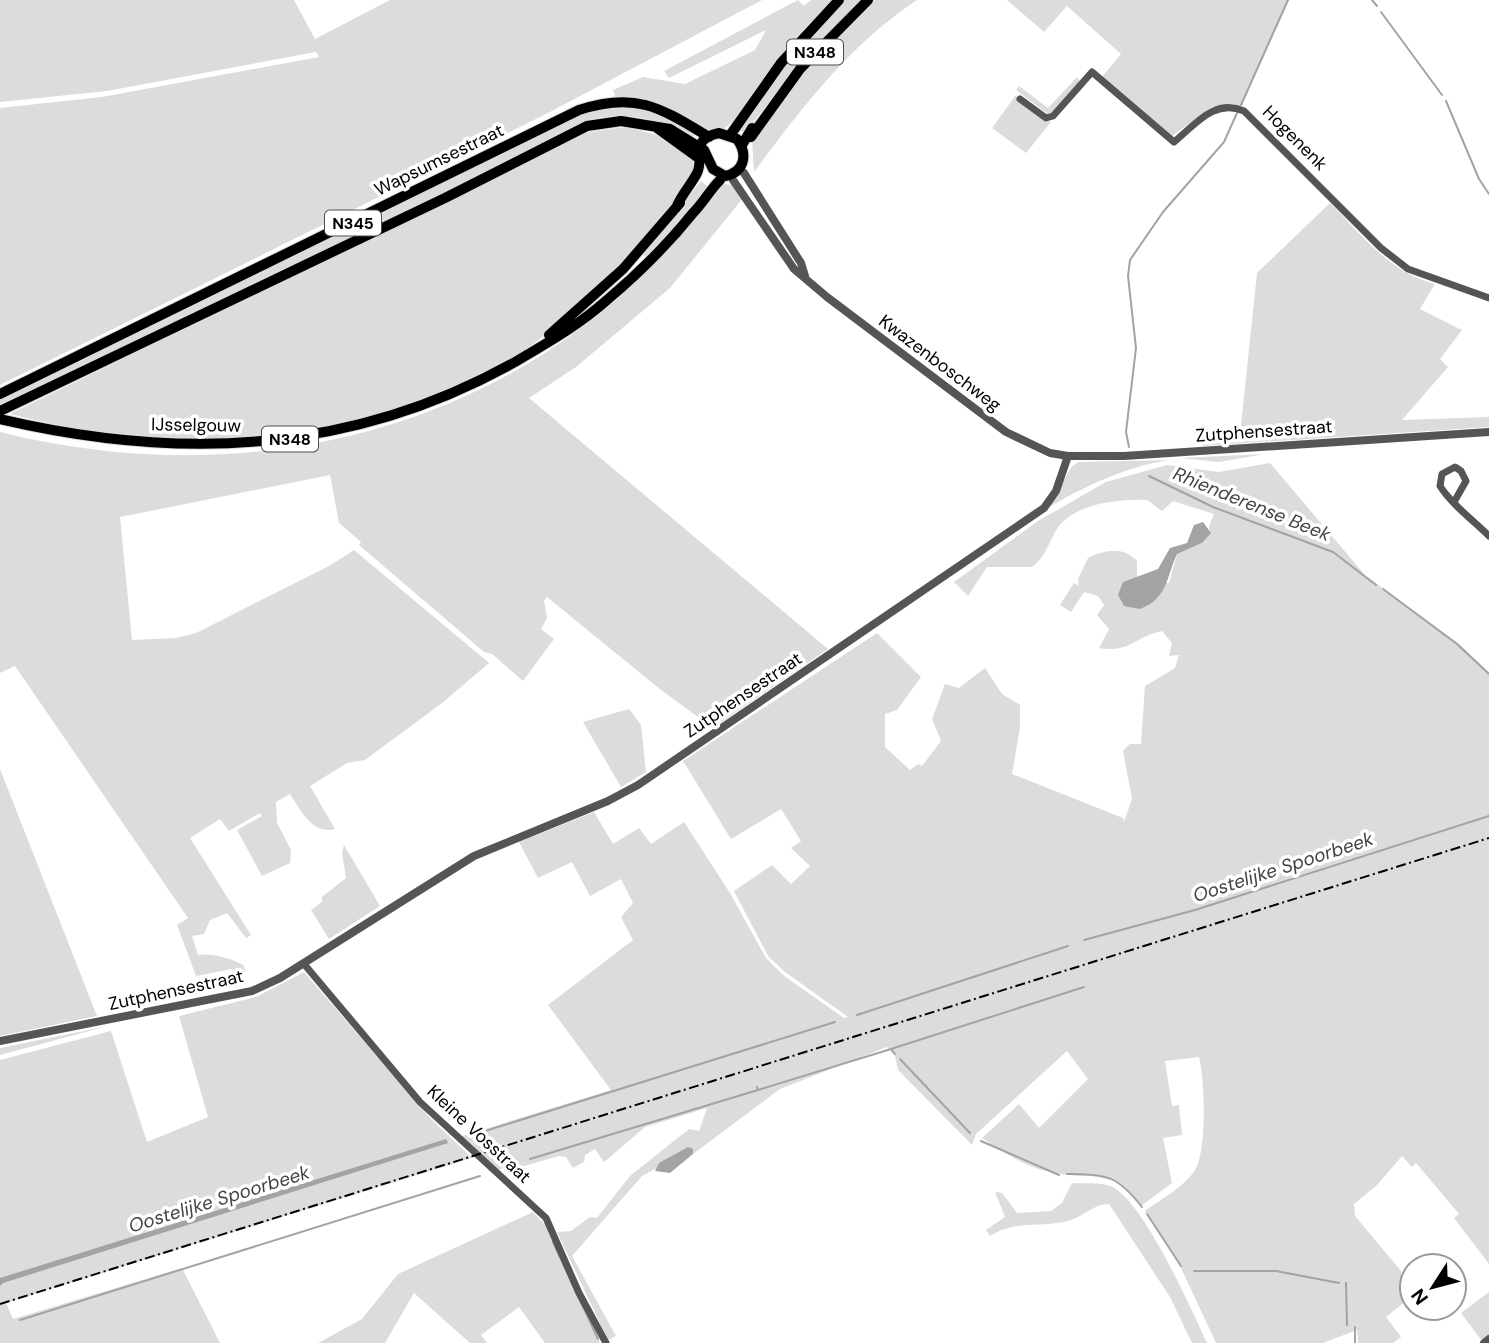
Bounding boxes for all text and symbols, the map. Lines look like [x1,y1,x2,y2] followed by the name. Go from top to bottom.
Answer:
[787,40,843,64] road number: N348
[1257,100,1333,176] street label: Hogenenk
[370,118,508,202] street label: Wapsumsestraat
[325,210,381,236] road number: N345
[874,309,1006,417] street label: Kwazenboschweg
[151,412,241,438] street label: IJsselgouw
[1195,414,1333,448] street label: Zutphensestraat
[262,426,318,452] road number: N348
[1169,461,1335,547] water label: Rhienderense Beek
[679,647,807,743] street label: Zutphensestraat
[1190,826,1377,908] water label: Oostelijke Spoorbeek
[106,964,246,1016] street label: Zutphensestraat
[422,1080,536,1188] street label: Kleine Vosstraat
[125,1159,313,1238] water label: Oostelijke Spoorbeek
[1398,1252,1468,1322] north arrow
[1405,1284,1434,1310] text: N

